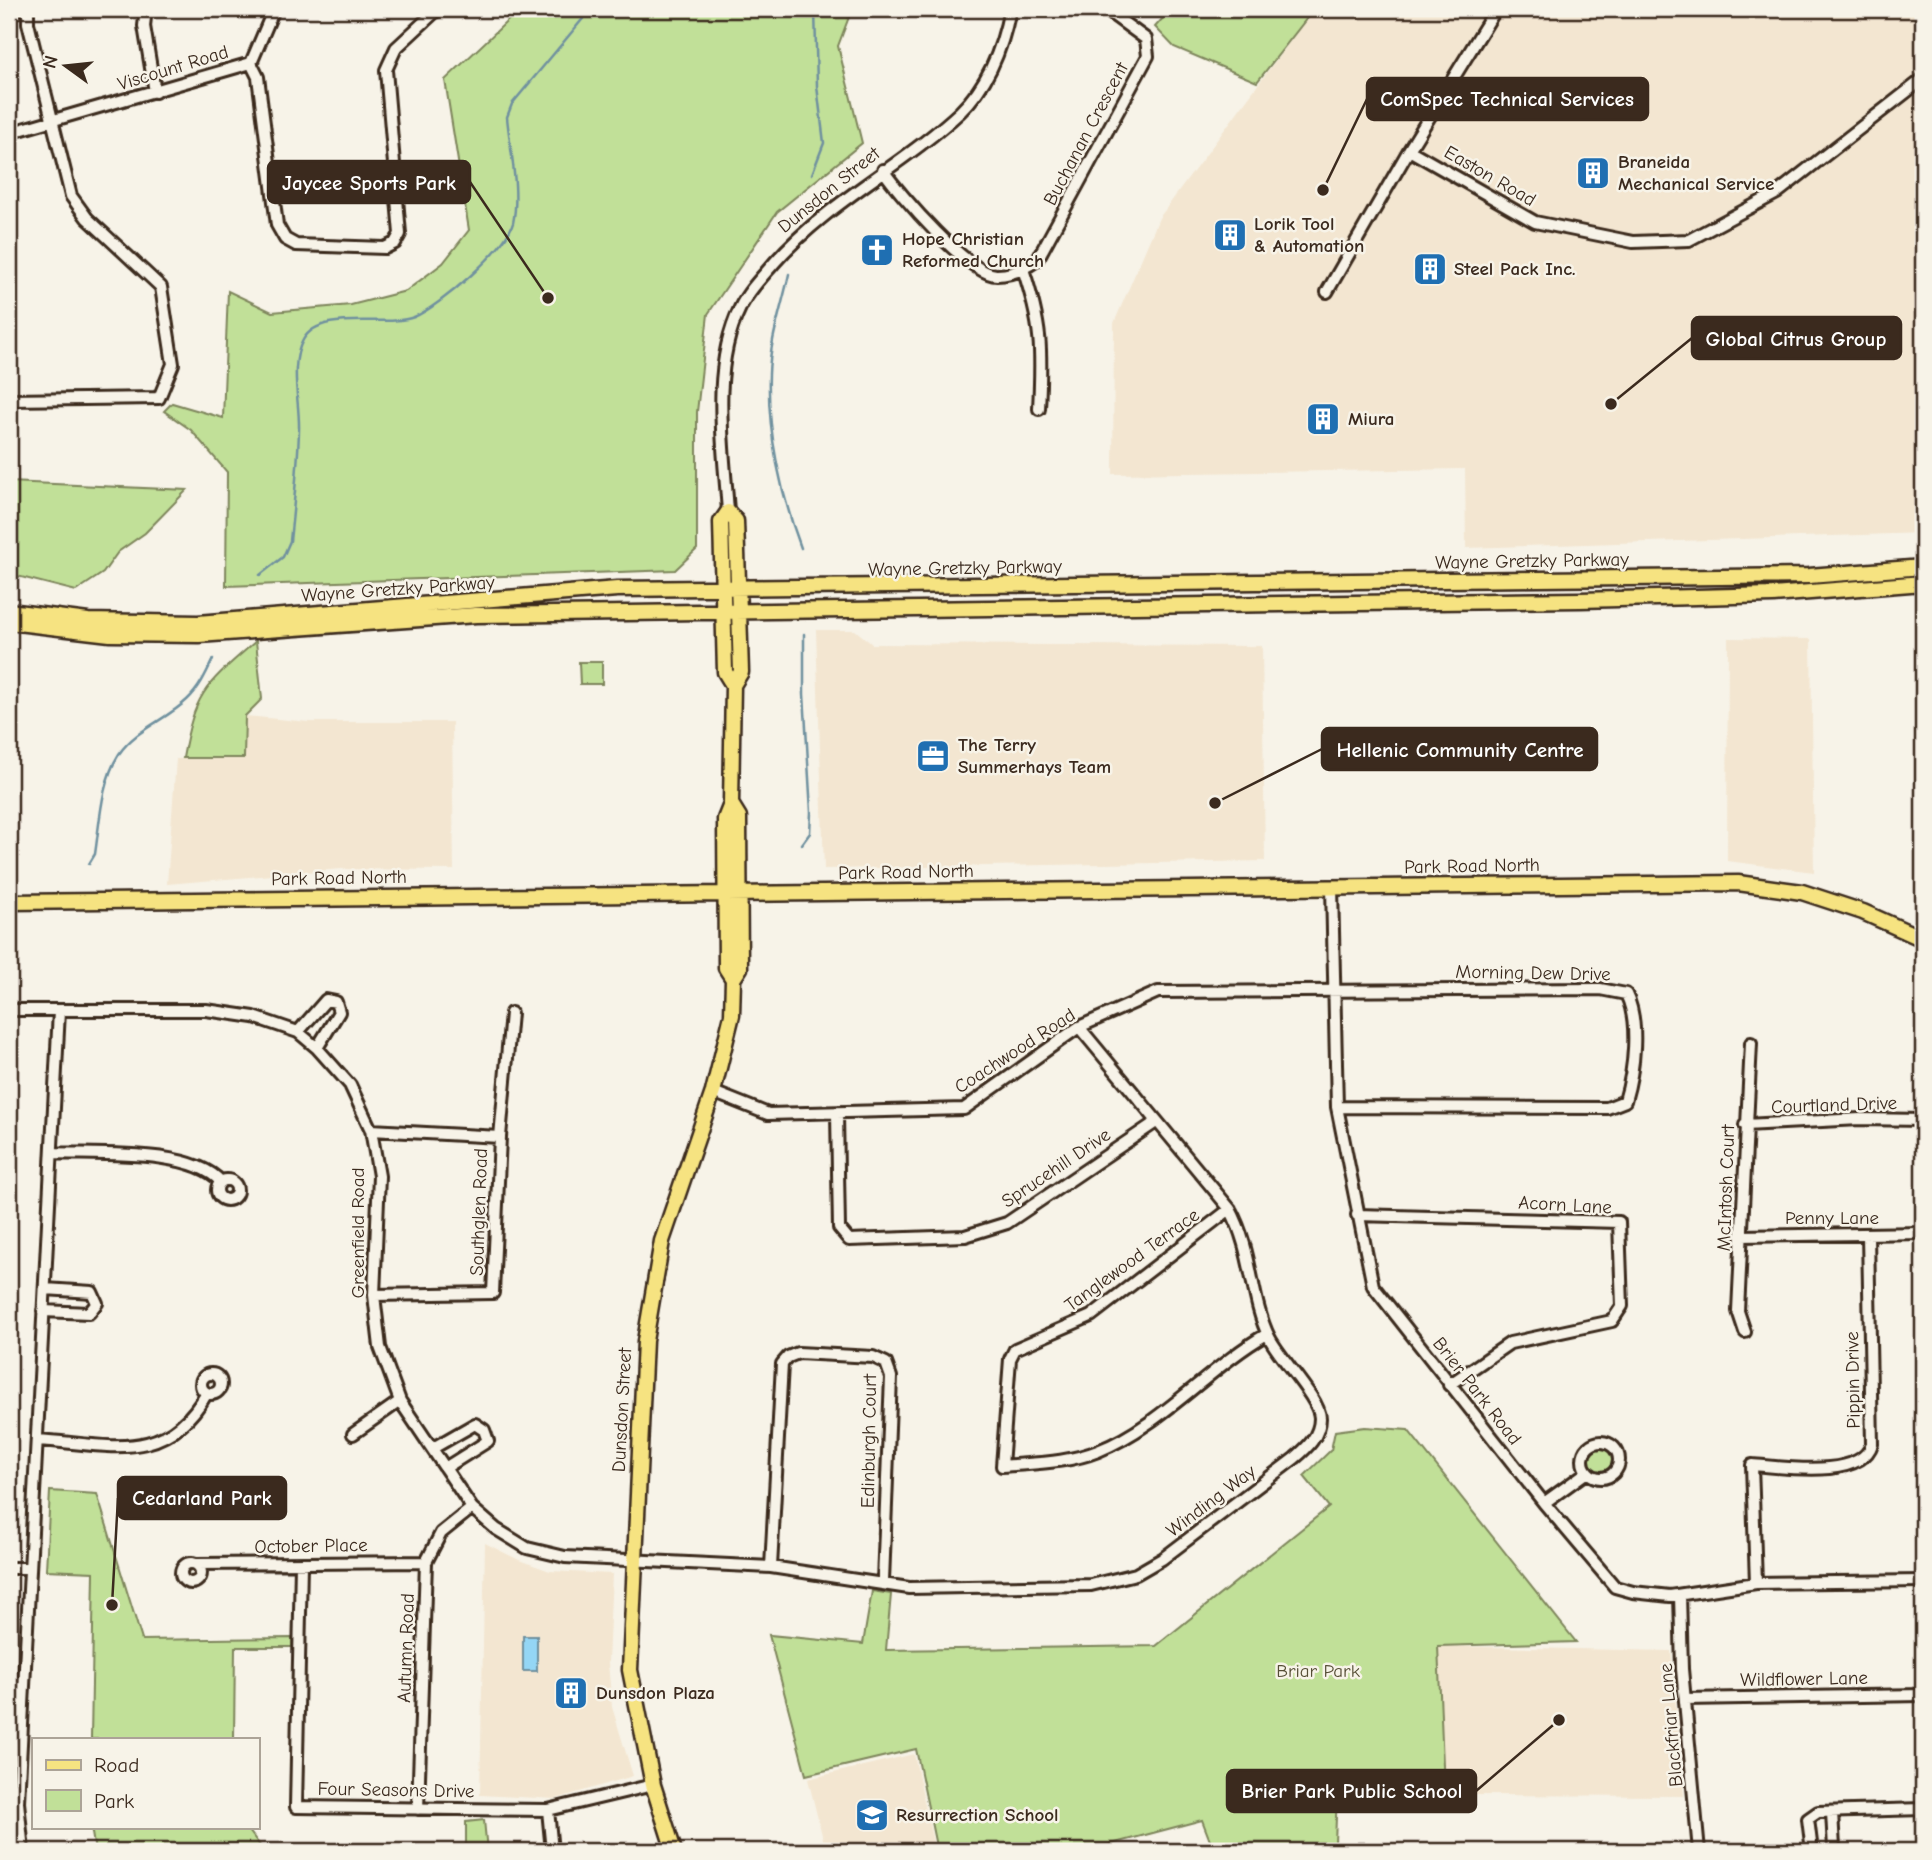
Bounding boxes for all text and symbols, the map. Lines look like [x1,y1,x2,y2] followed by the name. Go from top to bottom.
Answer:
[32,32,102,102] north arrow
[115,41,231,95] street label: Viscount Road
[38,53,63,71] text: N
[1039,58,1133,209] street label: Buchanan Crescent
[1367,78,1648,120] callout: ComSpec Technical Services
[1380,87,1634,111] text: ComSpec Technical Services
[1440,141,1540,211] street label: Easton Road
[774,142,885,238] street label: Dunsdon Street
[1618,151,1774,195] place label: Braneida Mechanical Service
[1574,154,1612,192] building icon: Braneida Mechanical Service
[268,161,470,203] callout: Jaycee Sports Park
[282,171,457,195] text: Jaycee Sports Park
[1254,213,1364,257] place label: Lorik Tool & Automation
[1211,216,1249,254] building icon: Lorik Tool & Automation
[902,228,1044,272] place label: Hope Christian Reformed Church
[858,231,896,269] church icon: Hope Christian Reformed Church
[1411,250,1449,288] building icon: Steel Pack Inc.
[1454,258,1576,280] place label: Steel Pack Inc.
[1692,317,1901,359] callout: Global Citrus Group
[1706,327,1886,351] text: Global Citrus Group
[1304,400,1342,438] building icon: Miura
[1348,408,1395,430] place label: Miura
[1435,548,1629,574] street label: Wayne Gretzky Parkway
[868,555,1062,581] street label: Wayne Gretzky Parkway
[301,571,496,607] street label: Wayne Gretzky Parkway
[1322,728,1597,770] callout: Hellenic Community Centre
[958,734,1111,778] place label: The Terry Summerhays Team
[914,737,952,775] office icon: The Terry Summerhays Team
[1336,738,1584,762] text: Hellenic Community Centre
[1404,854,1540,878] street label: Park Road North
[838,860,974,884] street label: Park Road North
[271,866,407,890] street label: Park Road North
[1455,961,1611,985] street label: Morning Dew Drive
[951,1004,1079,1098] street label: Coachwood Road
[1771,1092,1897,1118] street label: Courtland Drive
[997,1123,1115,1213] street label: Sprucehill Drive
[1713,1124,1739,1252] street label: McIntosh Court
[466,1148,492,1276] street label: Southglen Road
[347,1167,369,1299] street label: Greenfield Road
[1518,1192,1612,1218] street label: Acorn Lane
[1060,1204,1204,1316] street label: Tanglewood Terrace
[1785,1207,1879,1229] street label: Penny Lane
[1841,1331,1865,1429] street label: Pippin Drive
[1428,1333,1526,1449] street label: Brier Park Road
[608,1347,636,1473] street label: Dunsdon Street
[857,1373,881,1508] street label: Edinburgh Court
[1162,1460,1260,1542] street label: Winding Way
[118,1477,286,1519] callout: Cedarland Park
[132,1486,272,1510] text: Cedarland Park
[254,1534,368,1558] street label: October Place
[393,1593,419,1703] street label: Autumn Road
[1276,1660,1361,1682] park label: Briar Park
[1655,1662,1687,1788] street label: Blackfriar Lane
[1740,1667,1868,1691] street label: Wildflower Lane
[552,1674,590,1712] building icon: Dunsdon Plaza
[596,1682,715,1704] place label: Dunsdon Plaza
[32,1738,259,1828] legend
[94,1753,139,1777] text: Road
[1227,1770,1476,1812] callout: Brier Park Public School
[317,1778,475,1802] street label: Four Seasons Drive
[1241,1779,1463,1803] text: Brier Park Public School
[94,1789,134,1813] text: Park
[853,1796,891,1834] school or university icon: Resurrection School
[896,1804,1059,1826] place label: Resurrection School

